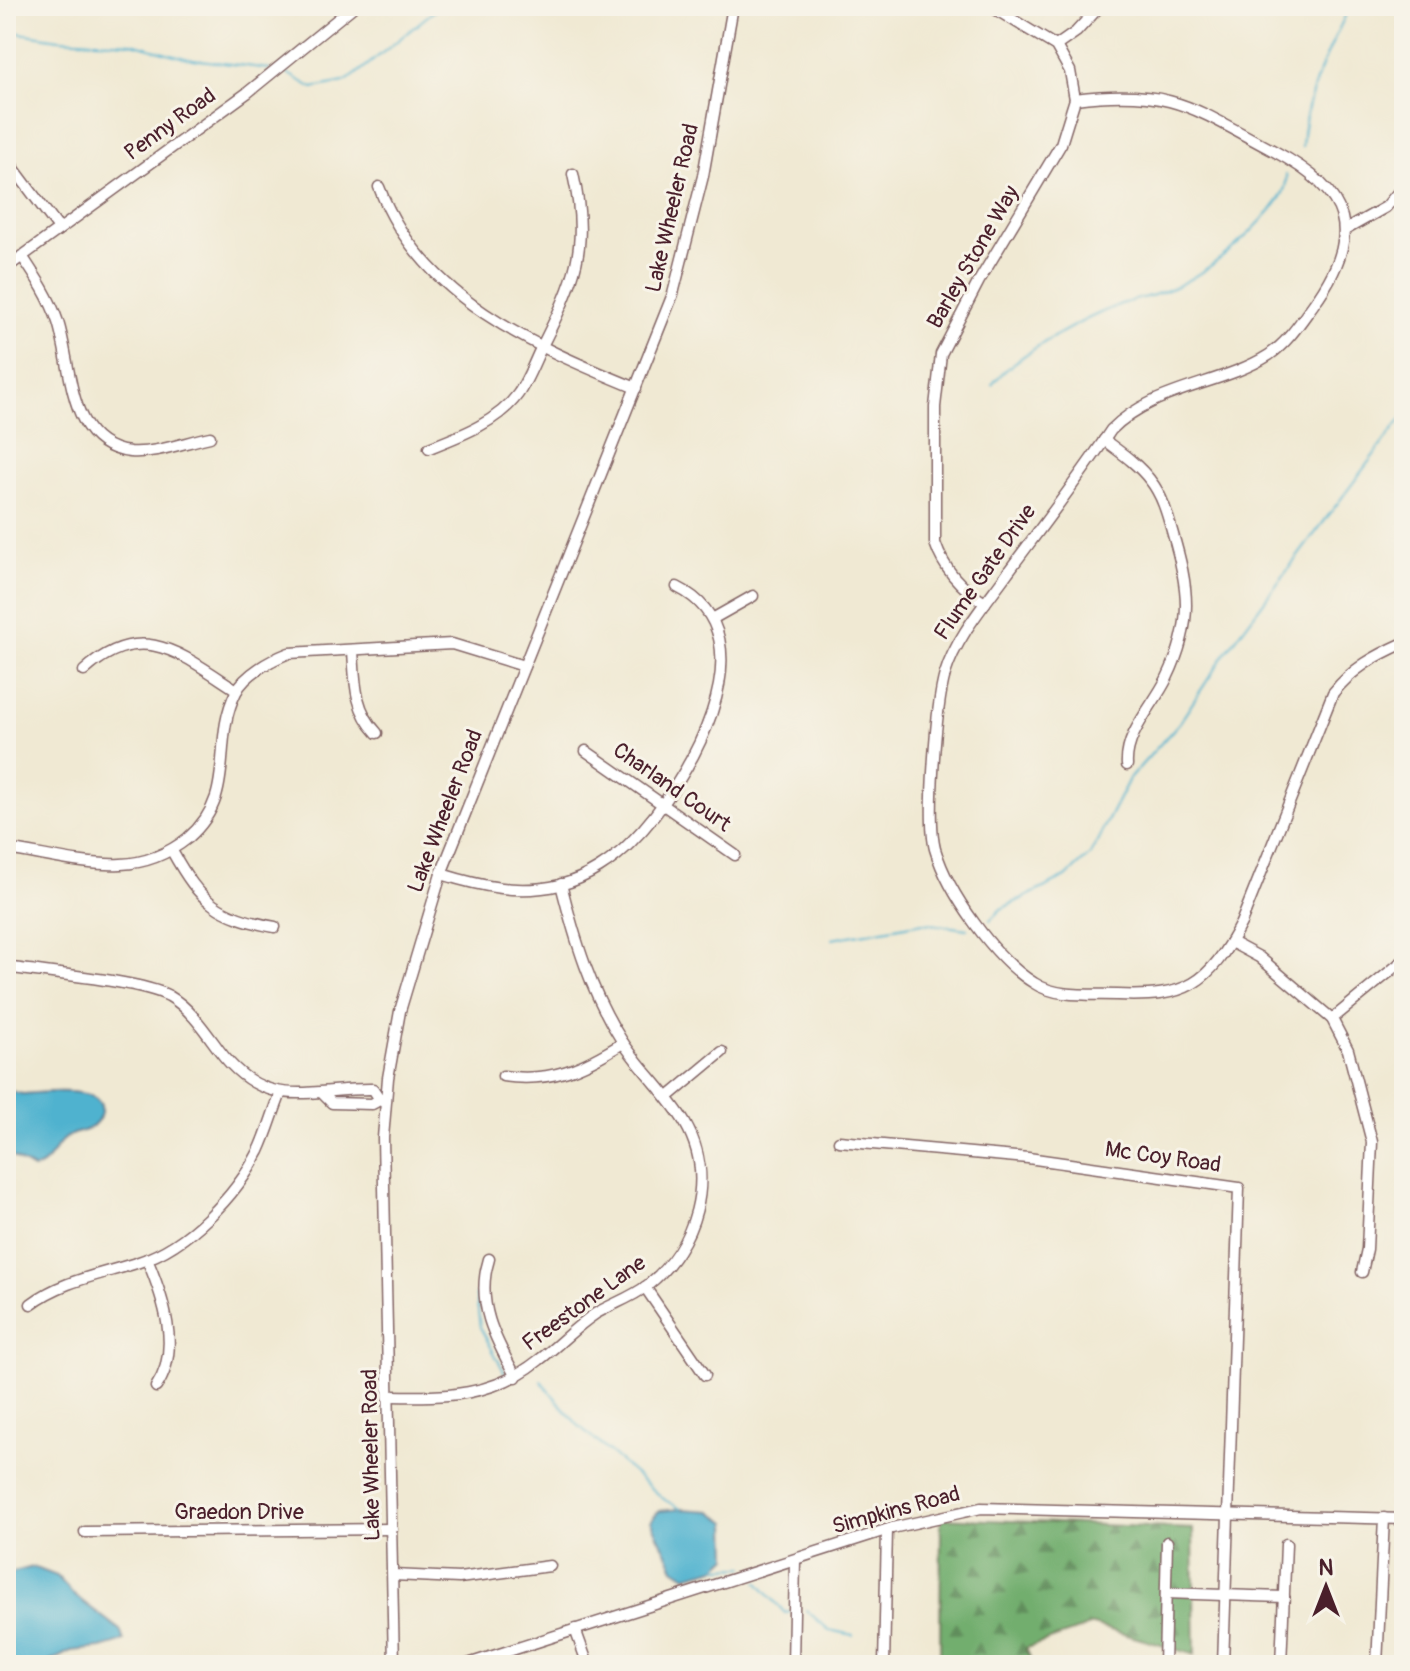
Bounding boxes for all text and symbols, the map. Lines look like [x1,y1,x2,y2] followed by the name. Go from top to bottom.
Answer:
[119,81,221,167] street label: Penny Road
[639,121,705,295] street label: Lake Wheeler Road
[921,180,1025,334] street label: Barley Stone Way
[928,498,1042,645] street label: Flume Gate Drive
[401,725,489,897] street label: Lake Wheeler Road
[607,736,737,838] street label: Charland Court
[1103,1135,1223,1179] street label: Mc Coy Road
[517,1249,651,1357] street label: Freestone Lane
[355,1369,387,1541] street label: Lake Wheeler Road
[829,1480,963,1540] street label: Simpkins Road
[174,1498,304,1526] street label: Graedon Drive
[1286,1547,1366,1627] north arrow
[1319,1554,1334,1582] text: N

